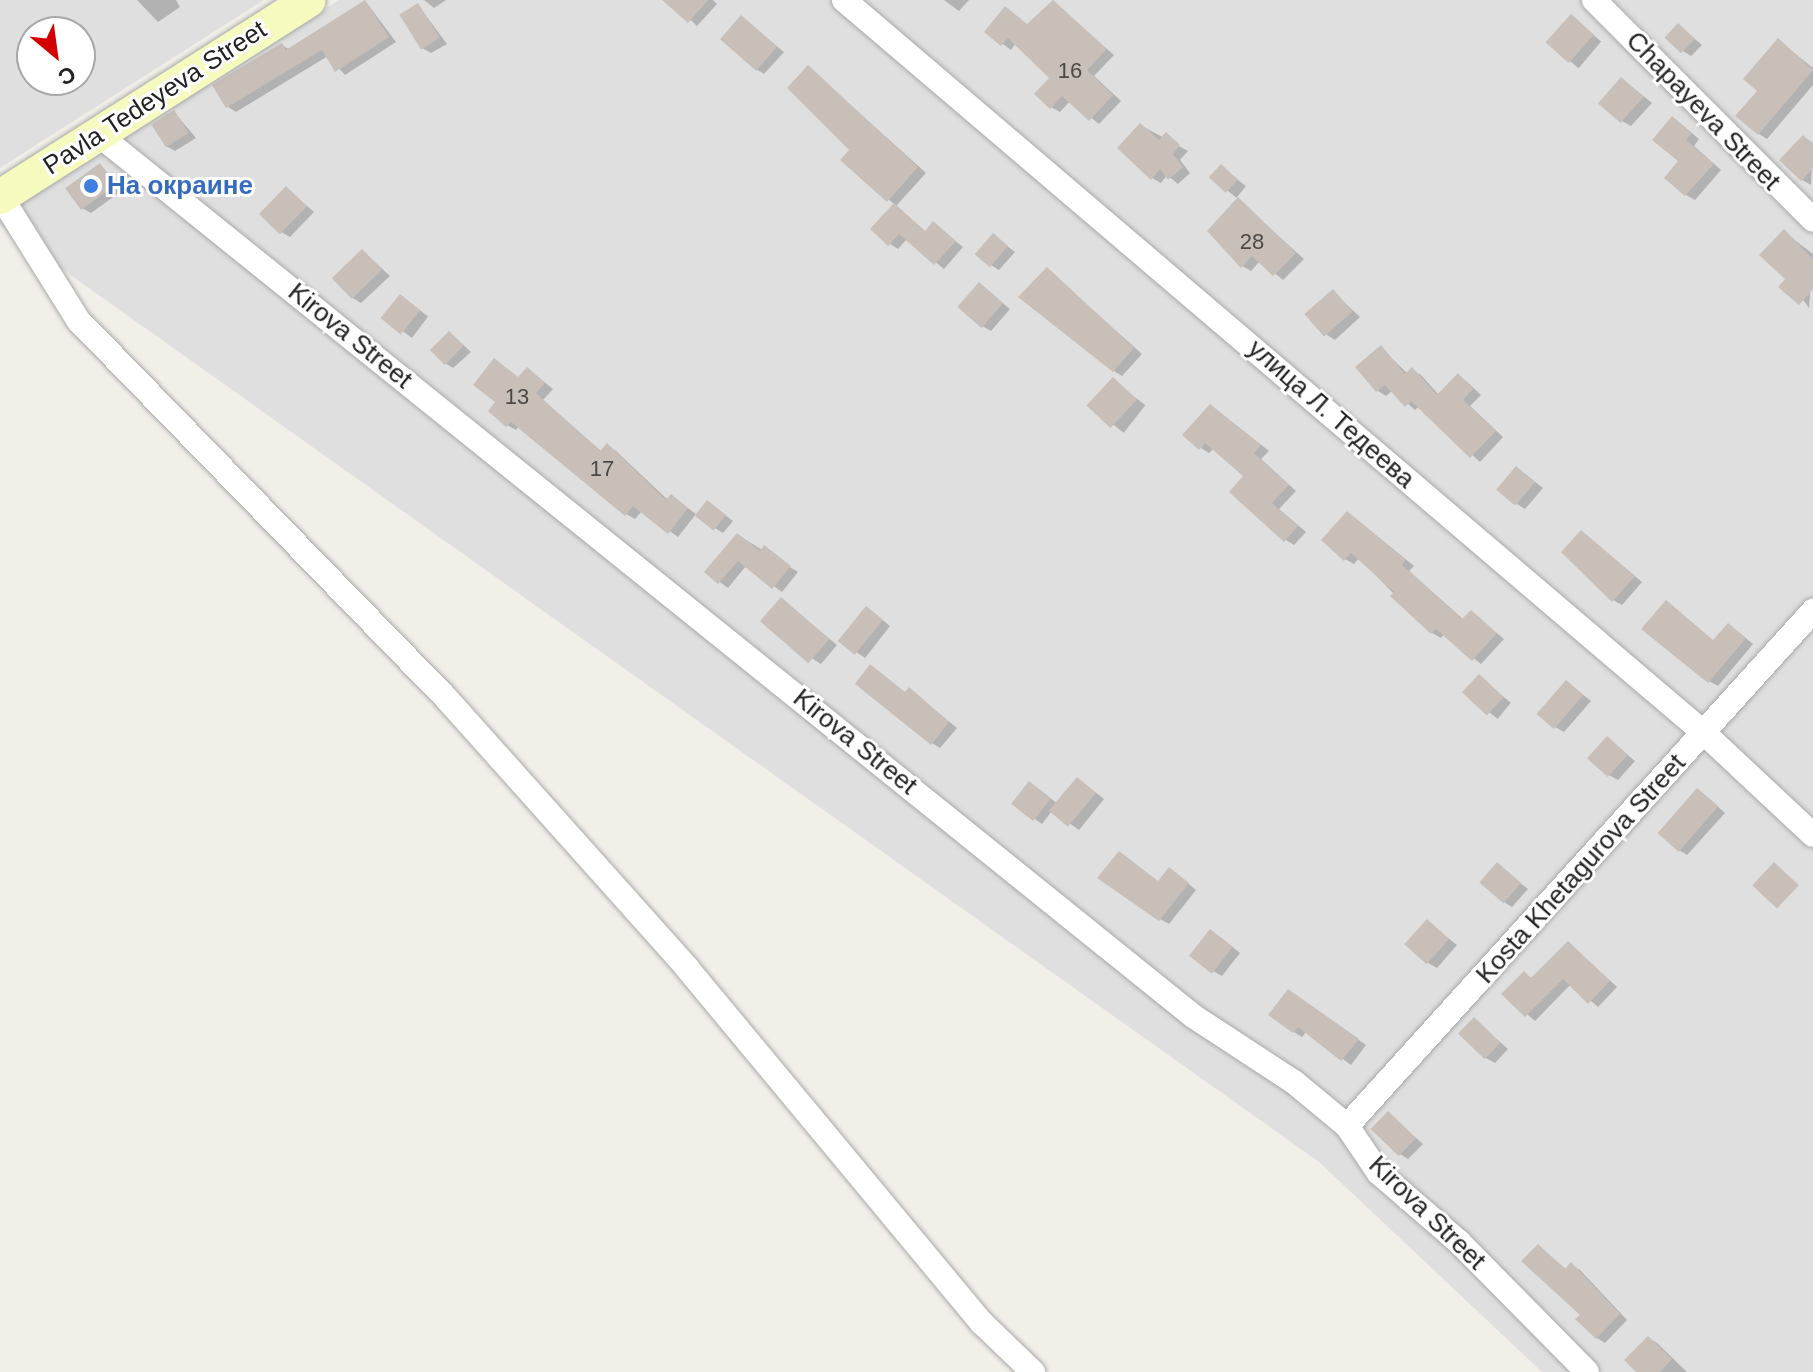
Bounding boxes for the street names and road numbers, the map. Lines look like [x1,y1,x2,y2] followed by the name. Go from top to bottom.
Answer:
[37,14,273,182] street label: Pavla Tedeyeva Street
[1619,25,1787,197] street label: Chapayeva Street
[282,277,418,395] street label: Kirova Street
[1241,333,1421,495] street label: улица Л. Тедеева
[787,683,923,801] street label: Kirova Street
[1470,748,1692,990] street label: Kosta Khetagurova Street
[1362,1150,1492,1276] street label: Kirova Street

